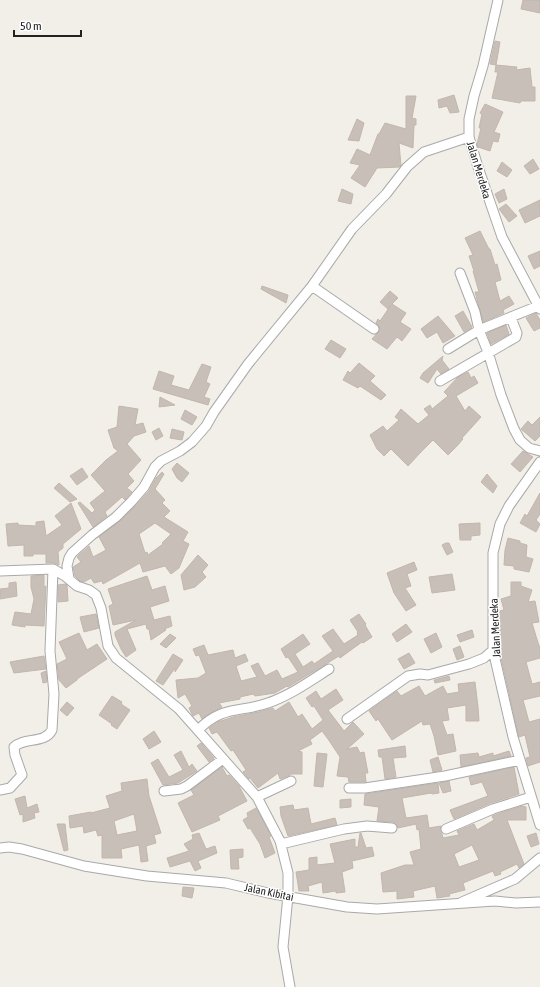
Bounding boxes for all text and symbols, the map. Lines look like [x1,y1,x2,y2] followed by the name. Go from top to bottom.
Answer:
[14,12,81,38] scale bar
[20,19,42,33] text: 50 m
[465,140,493,200] street label: Jalan Merdeka
[487,598,503,658] street label: Jalan Merdeka
[243,881,295,903] street label: Jalan Kibitai

